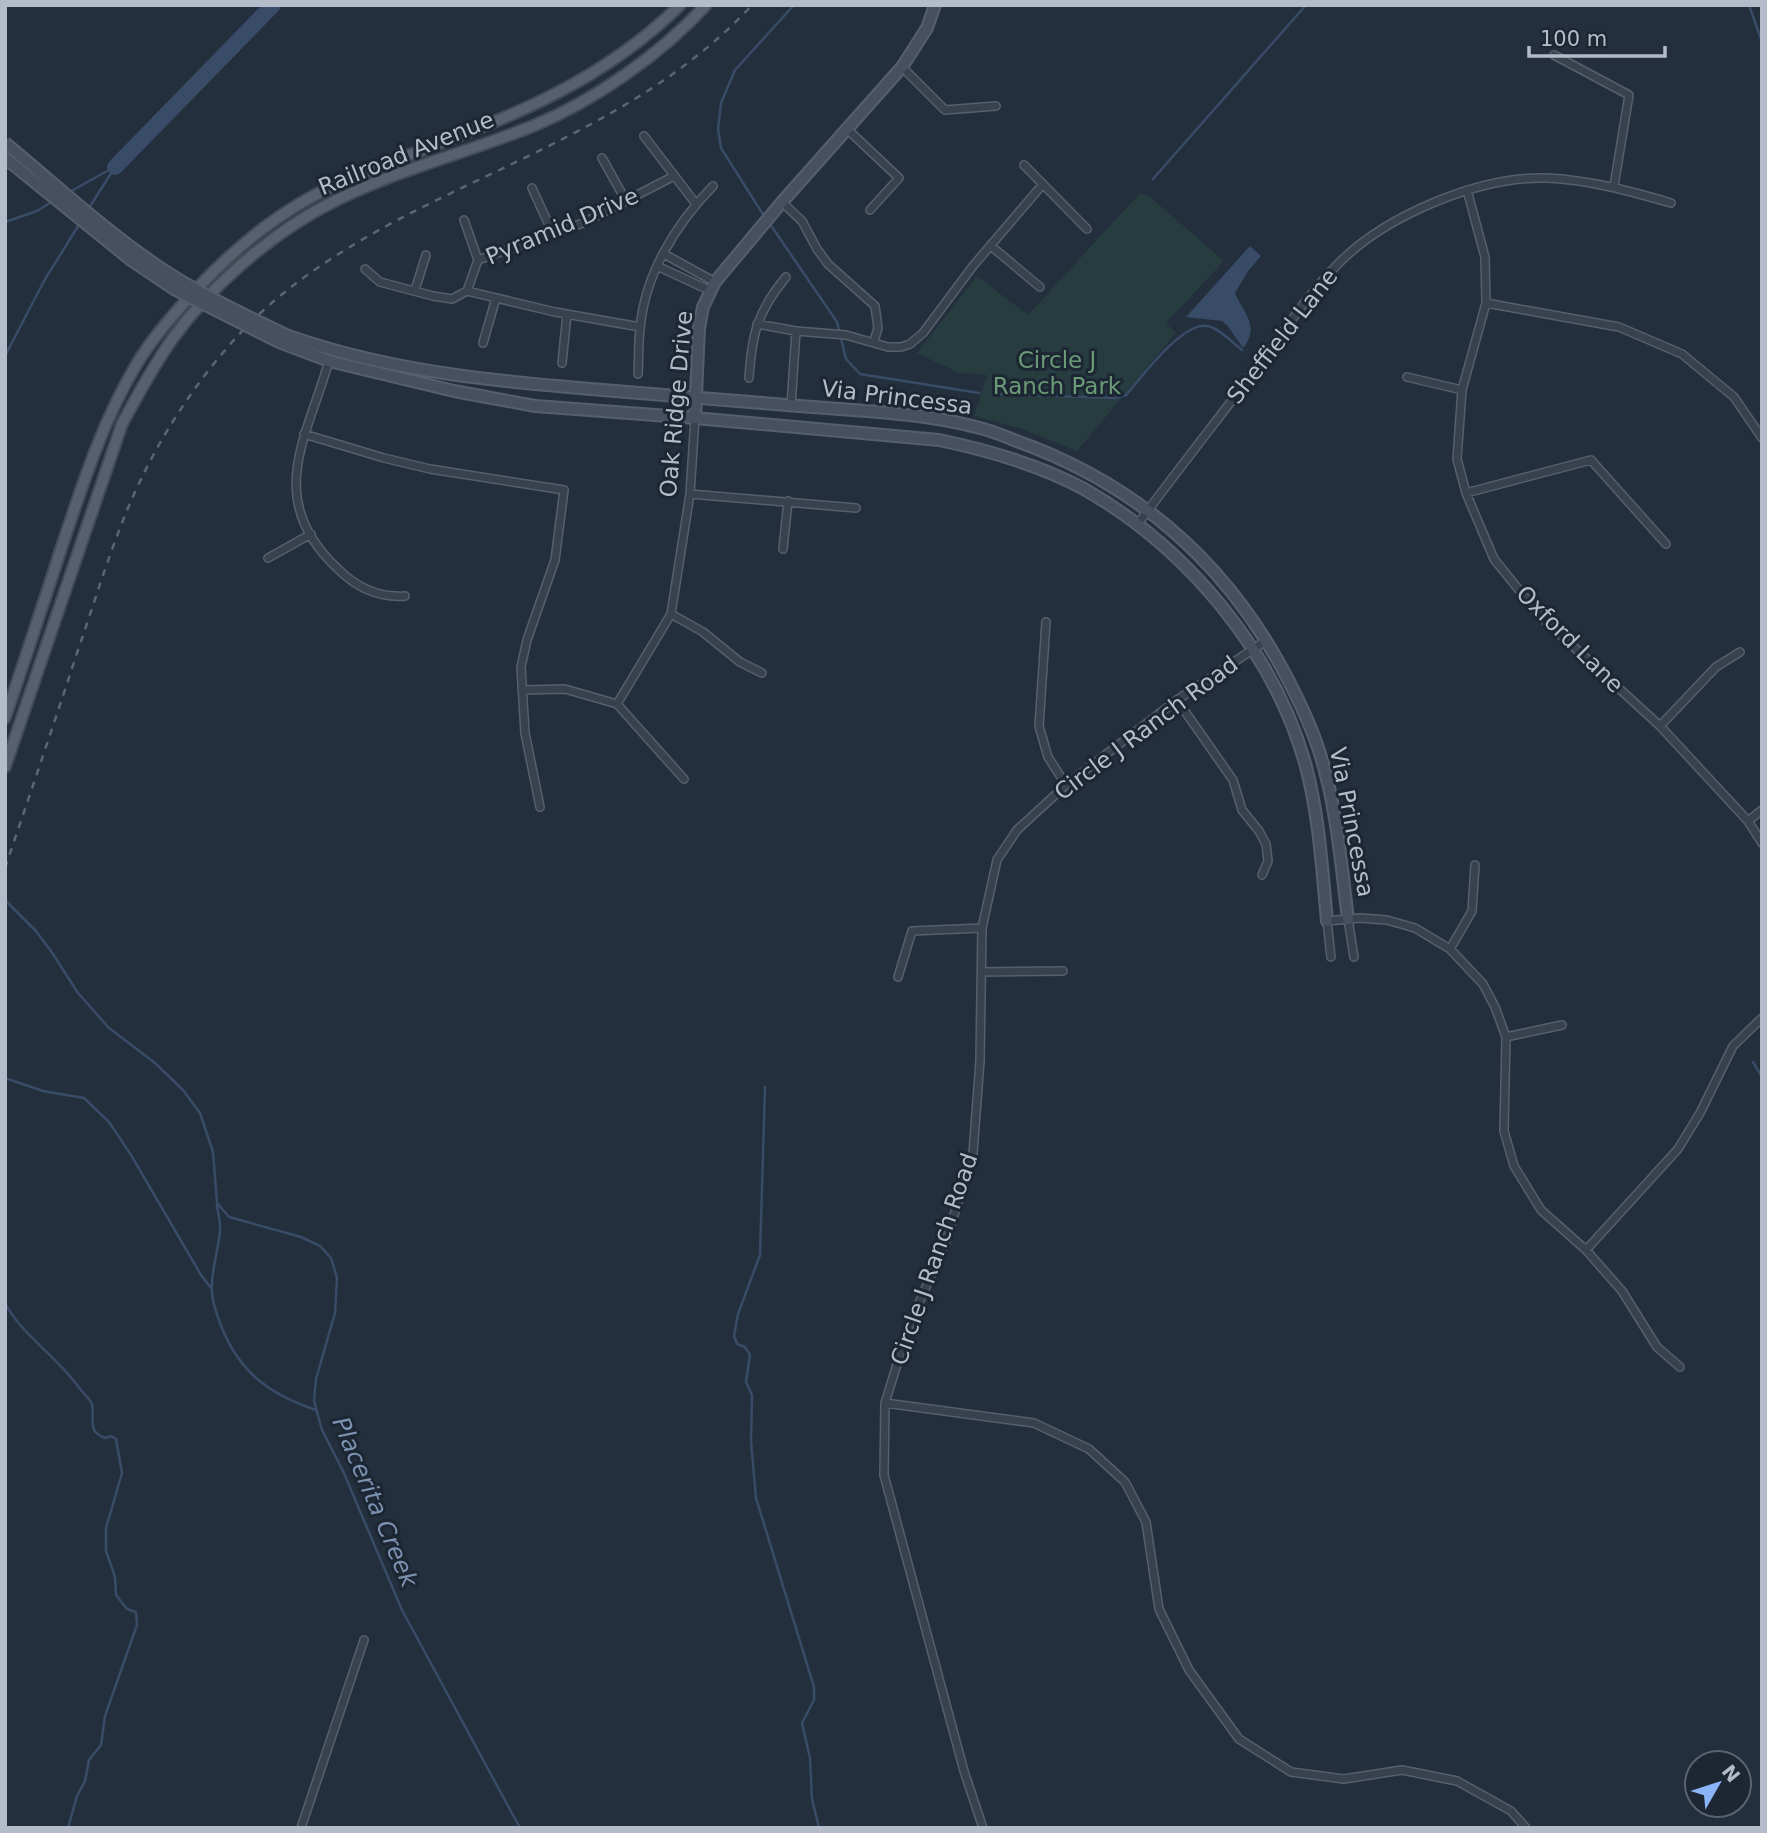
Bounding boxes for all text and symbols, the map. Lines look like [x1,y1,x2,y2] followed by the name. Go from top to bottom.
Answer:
[1529,14,1666,58] scale bar
[1540,27,1607,51] text: 100 m
[315,106,497,200] street label: Railroad Avenue
[482,182,642,270] street label: Pyramid Drive
[1221,264,1343,408] street label: Sheffield Lane
[655,310,697,498] street label: Oak Ridge Drive
[993,347,1122,399] park label: Circle J Ranch Park
[820,375,974,419] street label: Via Princessa
[1511,580,1629,698] street label: Oxford Lane
[1049,651,1243,805] street label: Circle J Ranch Road
[1325,745,1379,899] street label: Via Princessa
[886,1150,982,1368] street label: Circle J Ranch Road
[327,1413,424,1592] water label: Placerita Creek
[1683,1749,1753,1819] north arrow
[1718,1760,1745,1786] text: N

